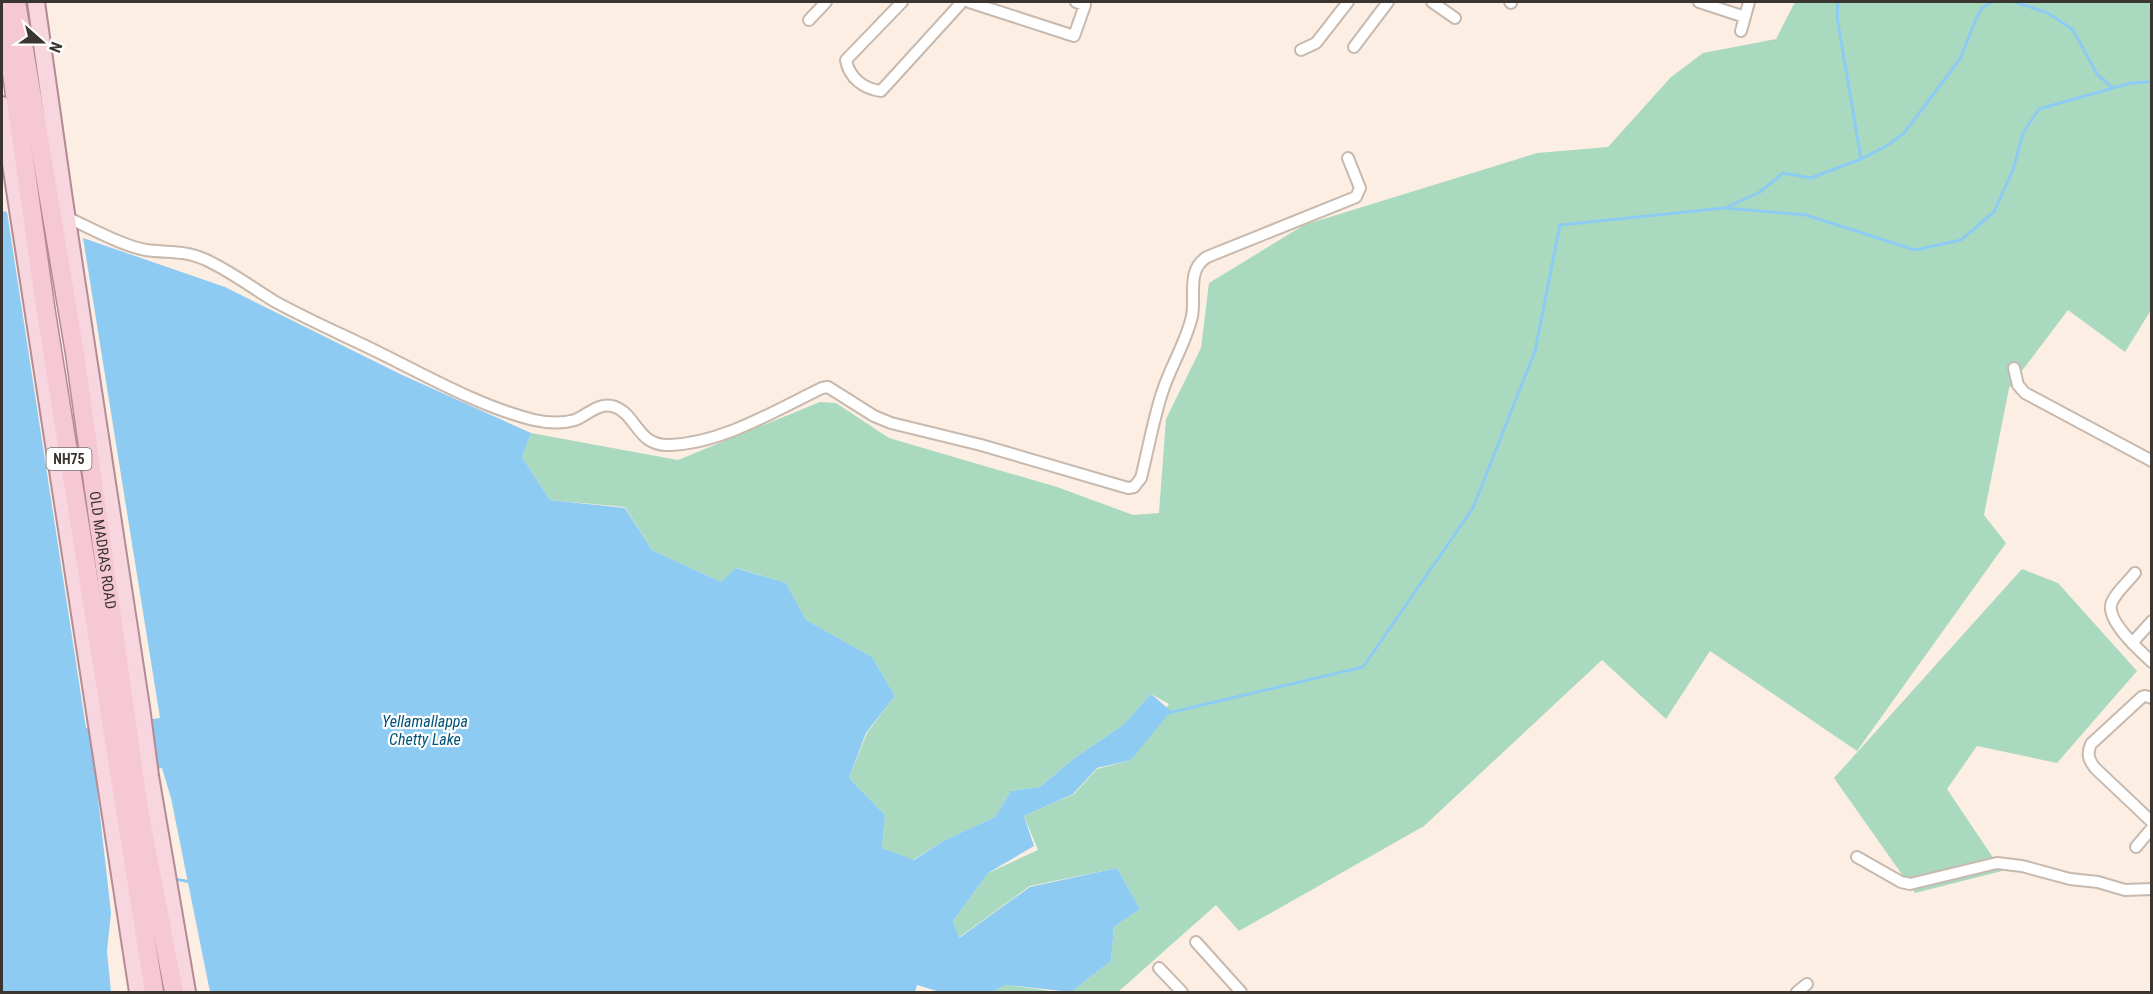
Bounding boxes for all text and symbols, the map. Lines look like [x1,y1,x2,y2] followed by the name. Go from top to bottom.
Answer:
[12,12,72,72] north arrow
[45,39,66,55] text: N
[46,448,92,470] road number: NH75
[85,490,120,610] street label: OLD MADRAS ROAD
[382,712,468,749] water label: Yellamallappa Chetty Lake

